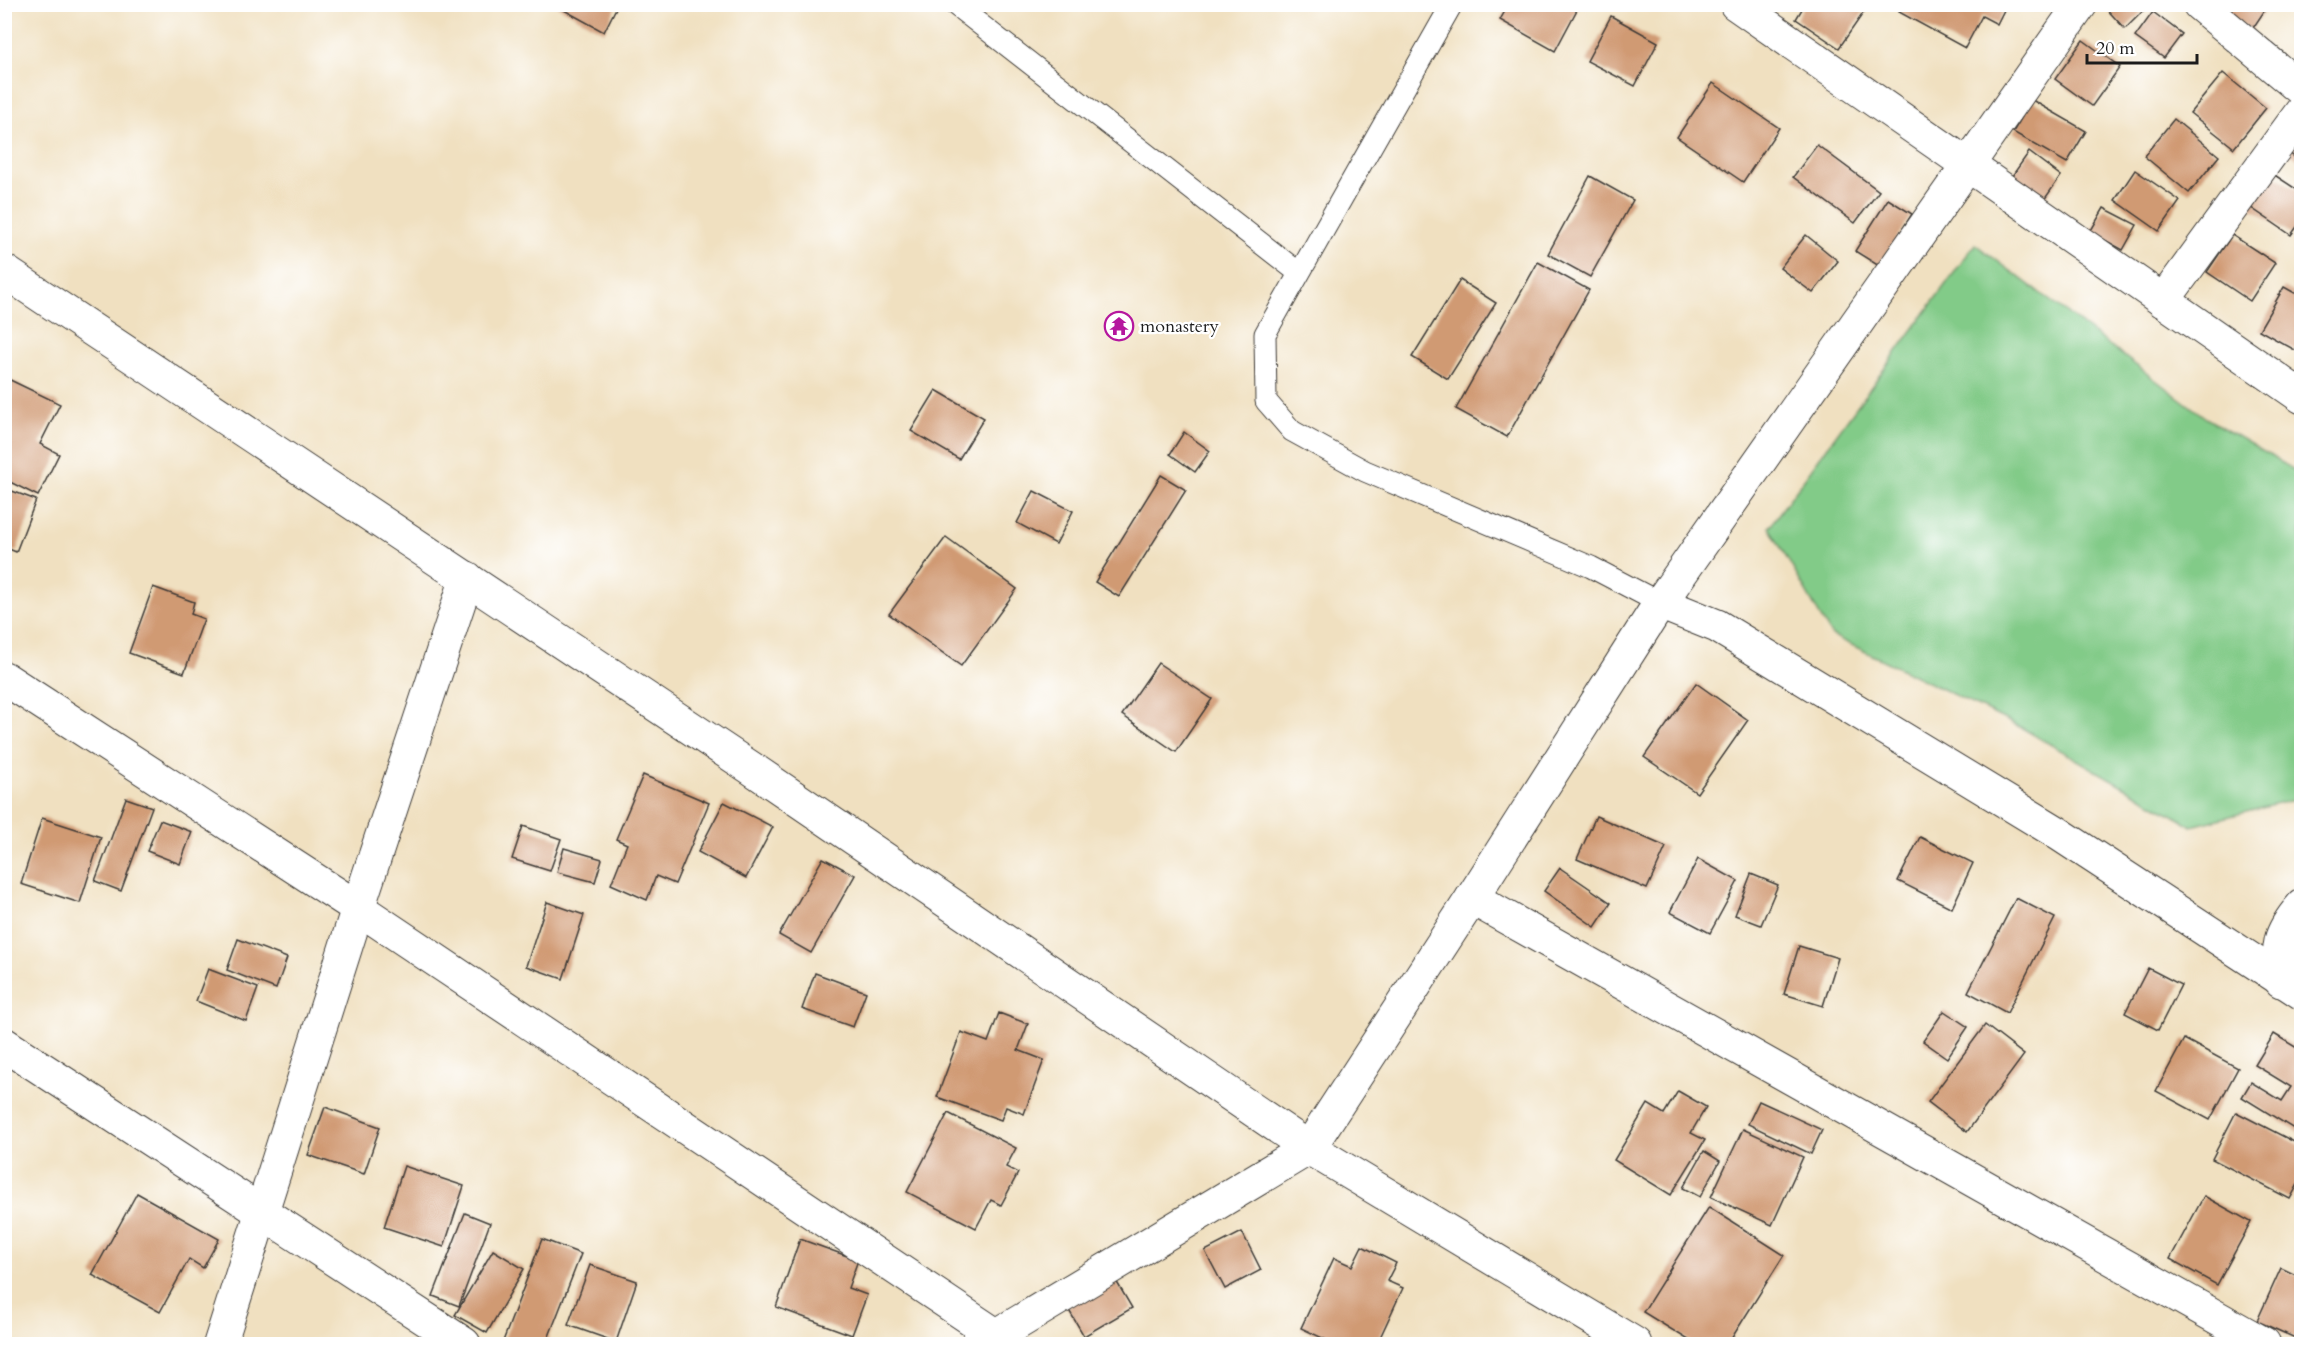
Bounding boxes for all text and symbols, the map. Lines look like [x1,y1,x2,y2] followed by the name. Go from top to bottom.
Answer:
[2087,27,2196,65] scale bar
[2096,36,2135,61] text: 20 m
[1103,310,1135,342] temple icon: monastery
[1140,314,1219,339] place label: monastery

